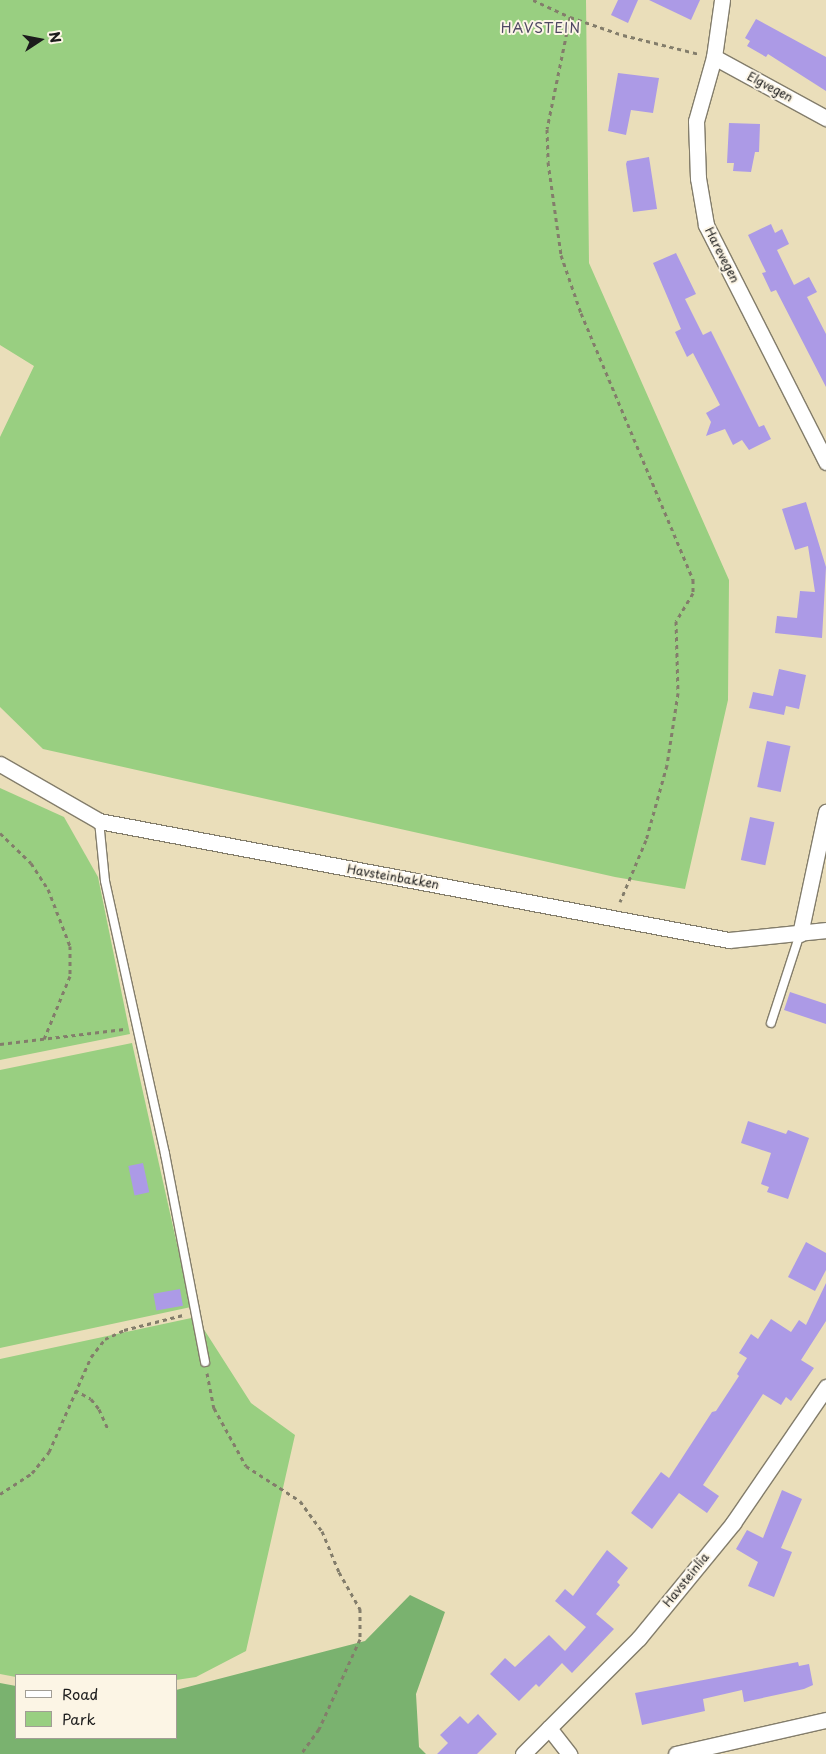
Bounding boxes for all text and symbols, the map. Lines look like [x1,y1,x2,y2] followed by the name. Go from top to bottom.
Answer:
[15,15,65,65] north arrow
[500,20,582,36] district label: HAVSTEIN
[44,30,67,44] text: N
[745,69,795,105] street label: Elgvegen
[702,225,742,285] street label: Harevegen
[346,862,440,892] street label: Havsteinbakken
[660,1550,712,1610] street label: Havsteinlia
[15,1674,178,1739] legend
[62,1682,98,1705] text: Road
[62,1707,96,1730] text: Park

